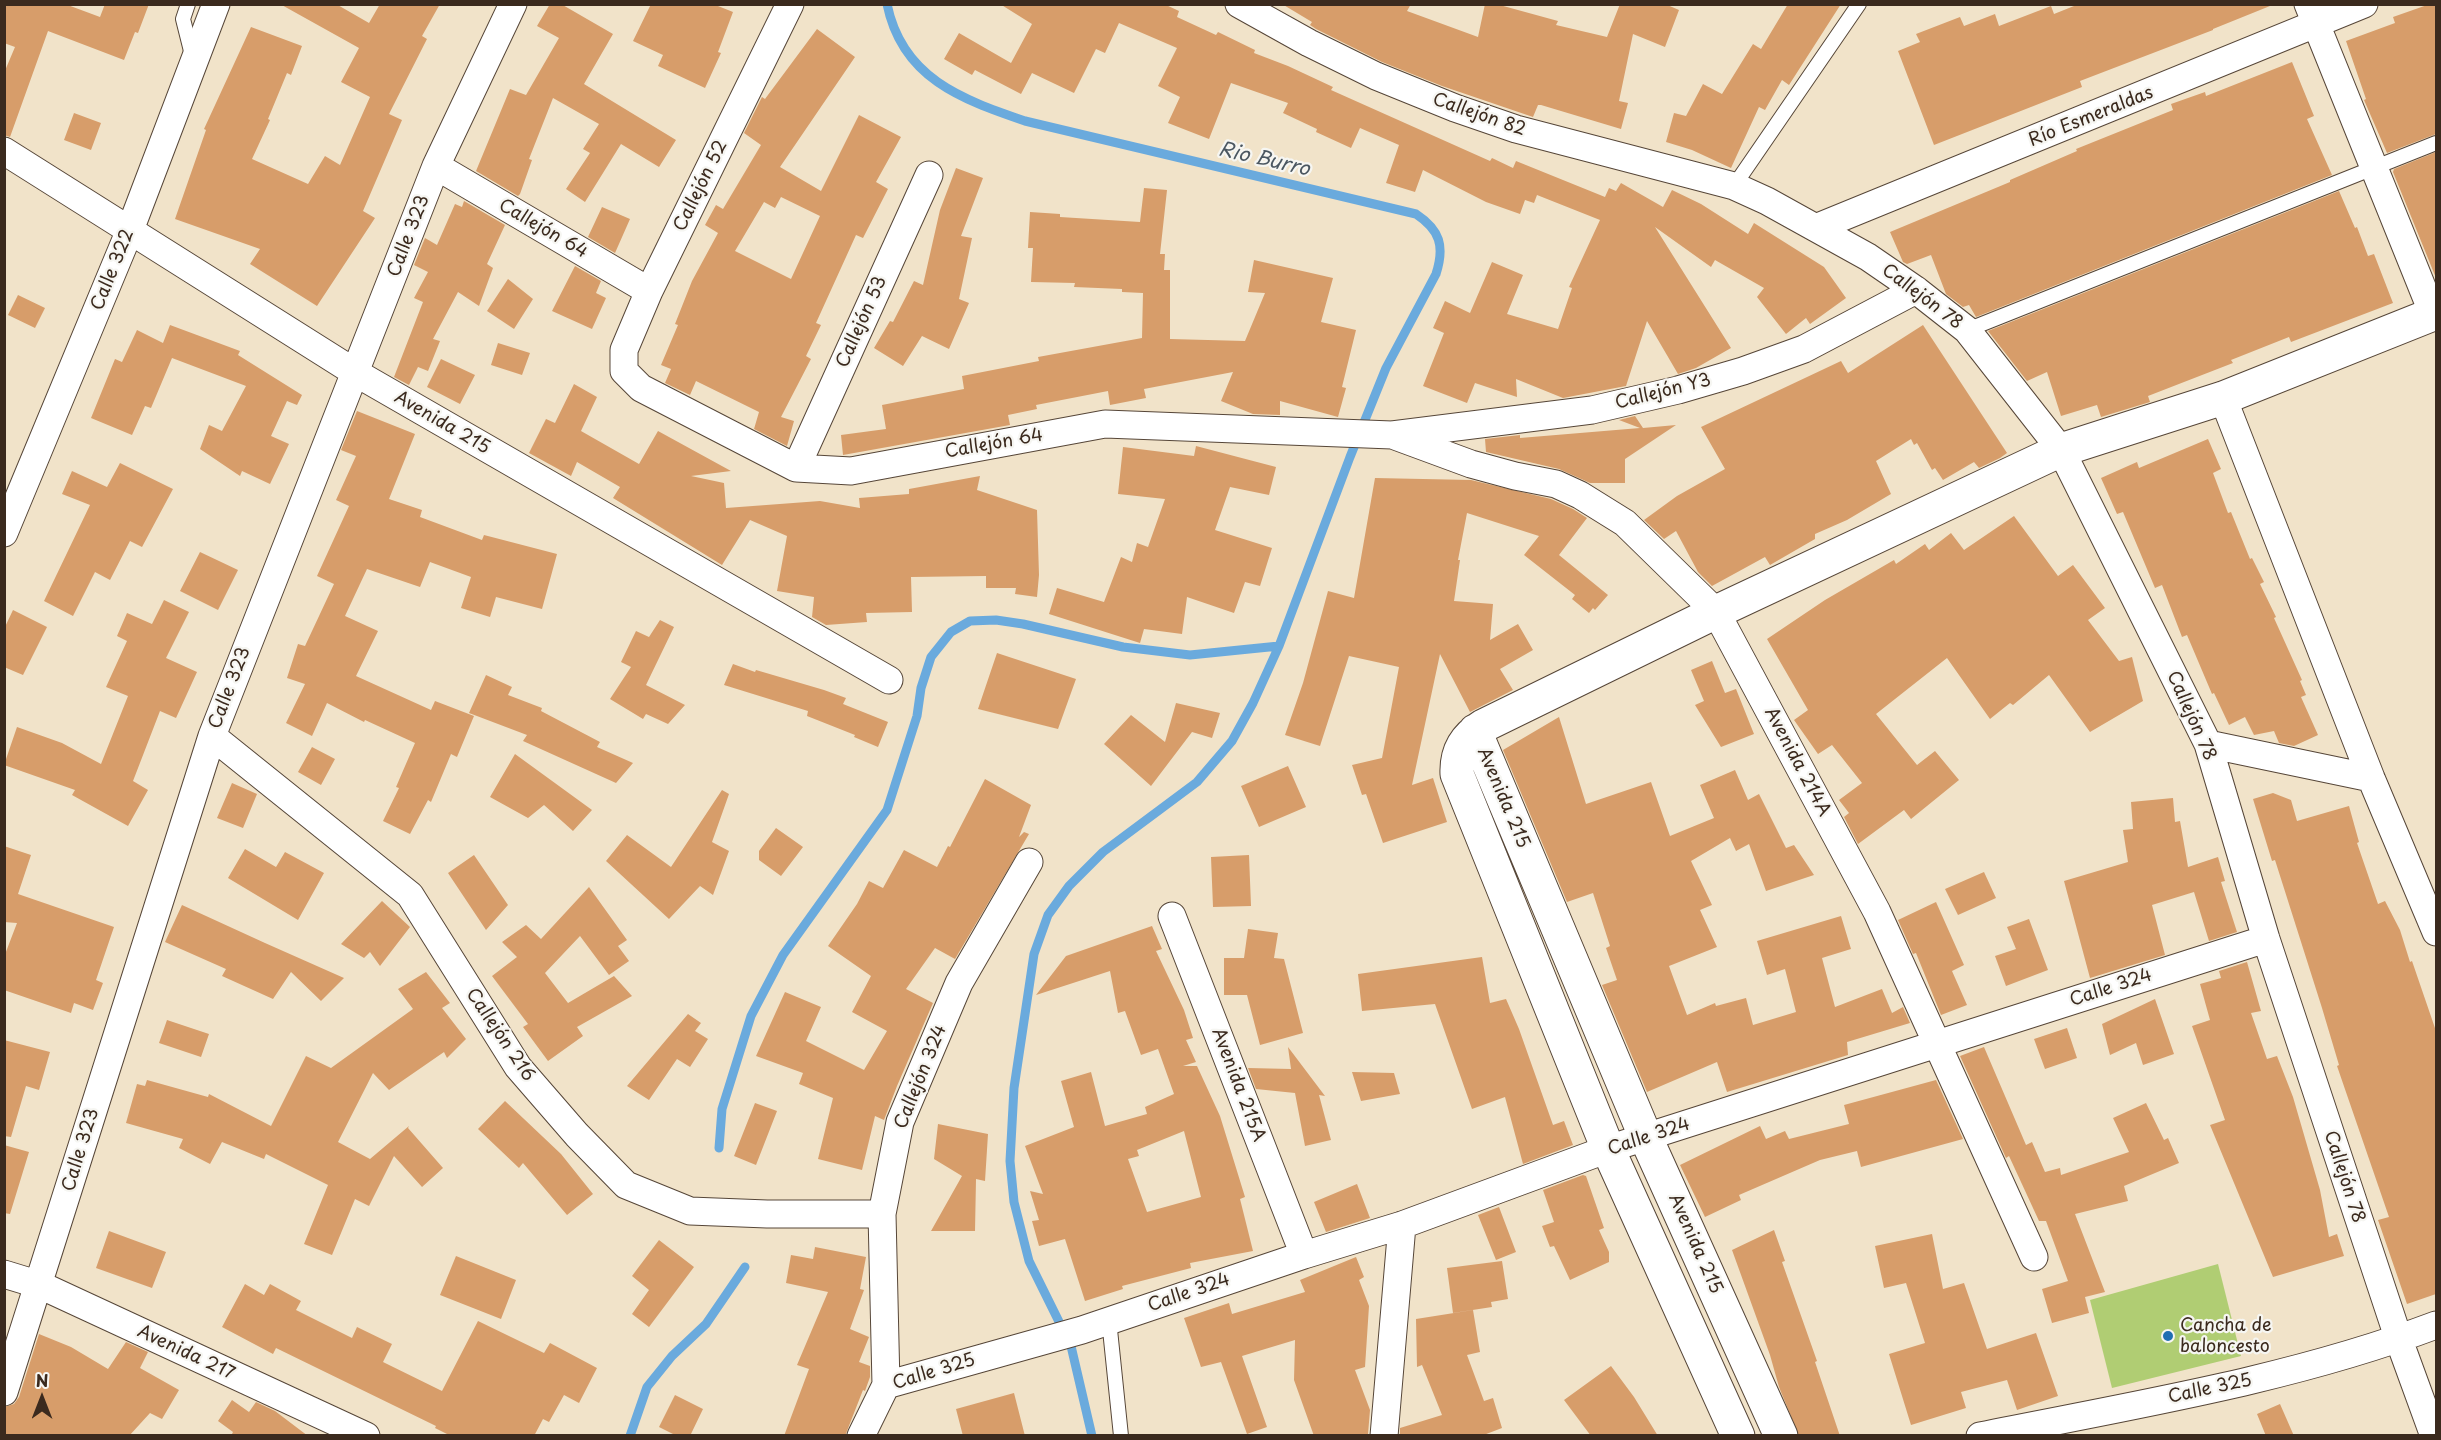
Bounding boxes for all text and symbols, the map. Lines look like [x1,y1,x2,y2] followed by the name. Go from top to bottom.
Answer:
[2025,82,2157,152] street label: Río Esmeraldas
[1430,89,1528,141] street label: Callejón 82
[670,137,732,235] street label: Callejón 52
[1216,138,1312,182] water label: Rio Burro
[384,192,434,280] street label: Calle 323
[495,195,591,263] street label: Callejón 64
[87,226,139,314] street label: Calle 322
[1877,260,1967,334] street label: Callejón 78
[832,273,892,371] street label: Callejón 53
[1613,370,1713,414] street label: Callejón Y3
[390,387,494,459] street label: Avenida 215
[943,425,1045,463] street label: Callejón 64
[205,644,255,732] street label: Calle 323
[2162,668,2220,764] street label: Callejón 78
[1759,704,1835,820] street label: Avenida 214A
[1472,745,1534,851] street label: Avenida 215
[2067,965,2155,1011] street label: Calle 324
[461,984,539,1086] street label: Callejón 216
[890,1022,952,1132] street label: Callejón 324
[1206,1025,1270,1145] street label: Avenida 215A
[58,1106,104,1194] street label: Calle 323
[1605,1114,1693,1160] street label: Calle 324
[2319,1128,2369,1226] street label: Callejón 78
[1663,1191,1727,1297] street label: Avenida 215
[1145,1269,1233,1317] street label: Calle 324
[2180,1315,2271,1358] place label: Cancha de baloncesto
[134,1321,238,1385] street label: Avenida 217
[2161,1329,2175,1343] marker: Cancha de baloncesto
[890,1349,978,1395] street label: Calle 325
[12,1368,72,1428] north arrow
[36,1368,48,1392] text: N
[2166,1370,2254,1408] street label: Calle 325

